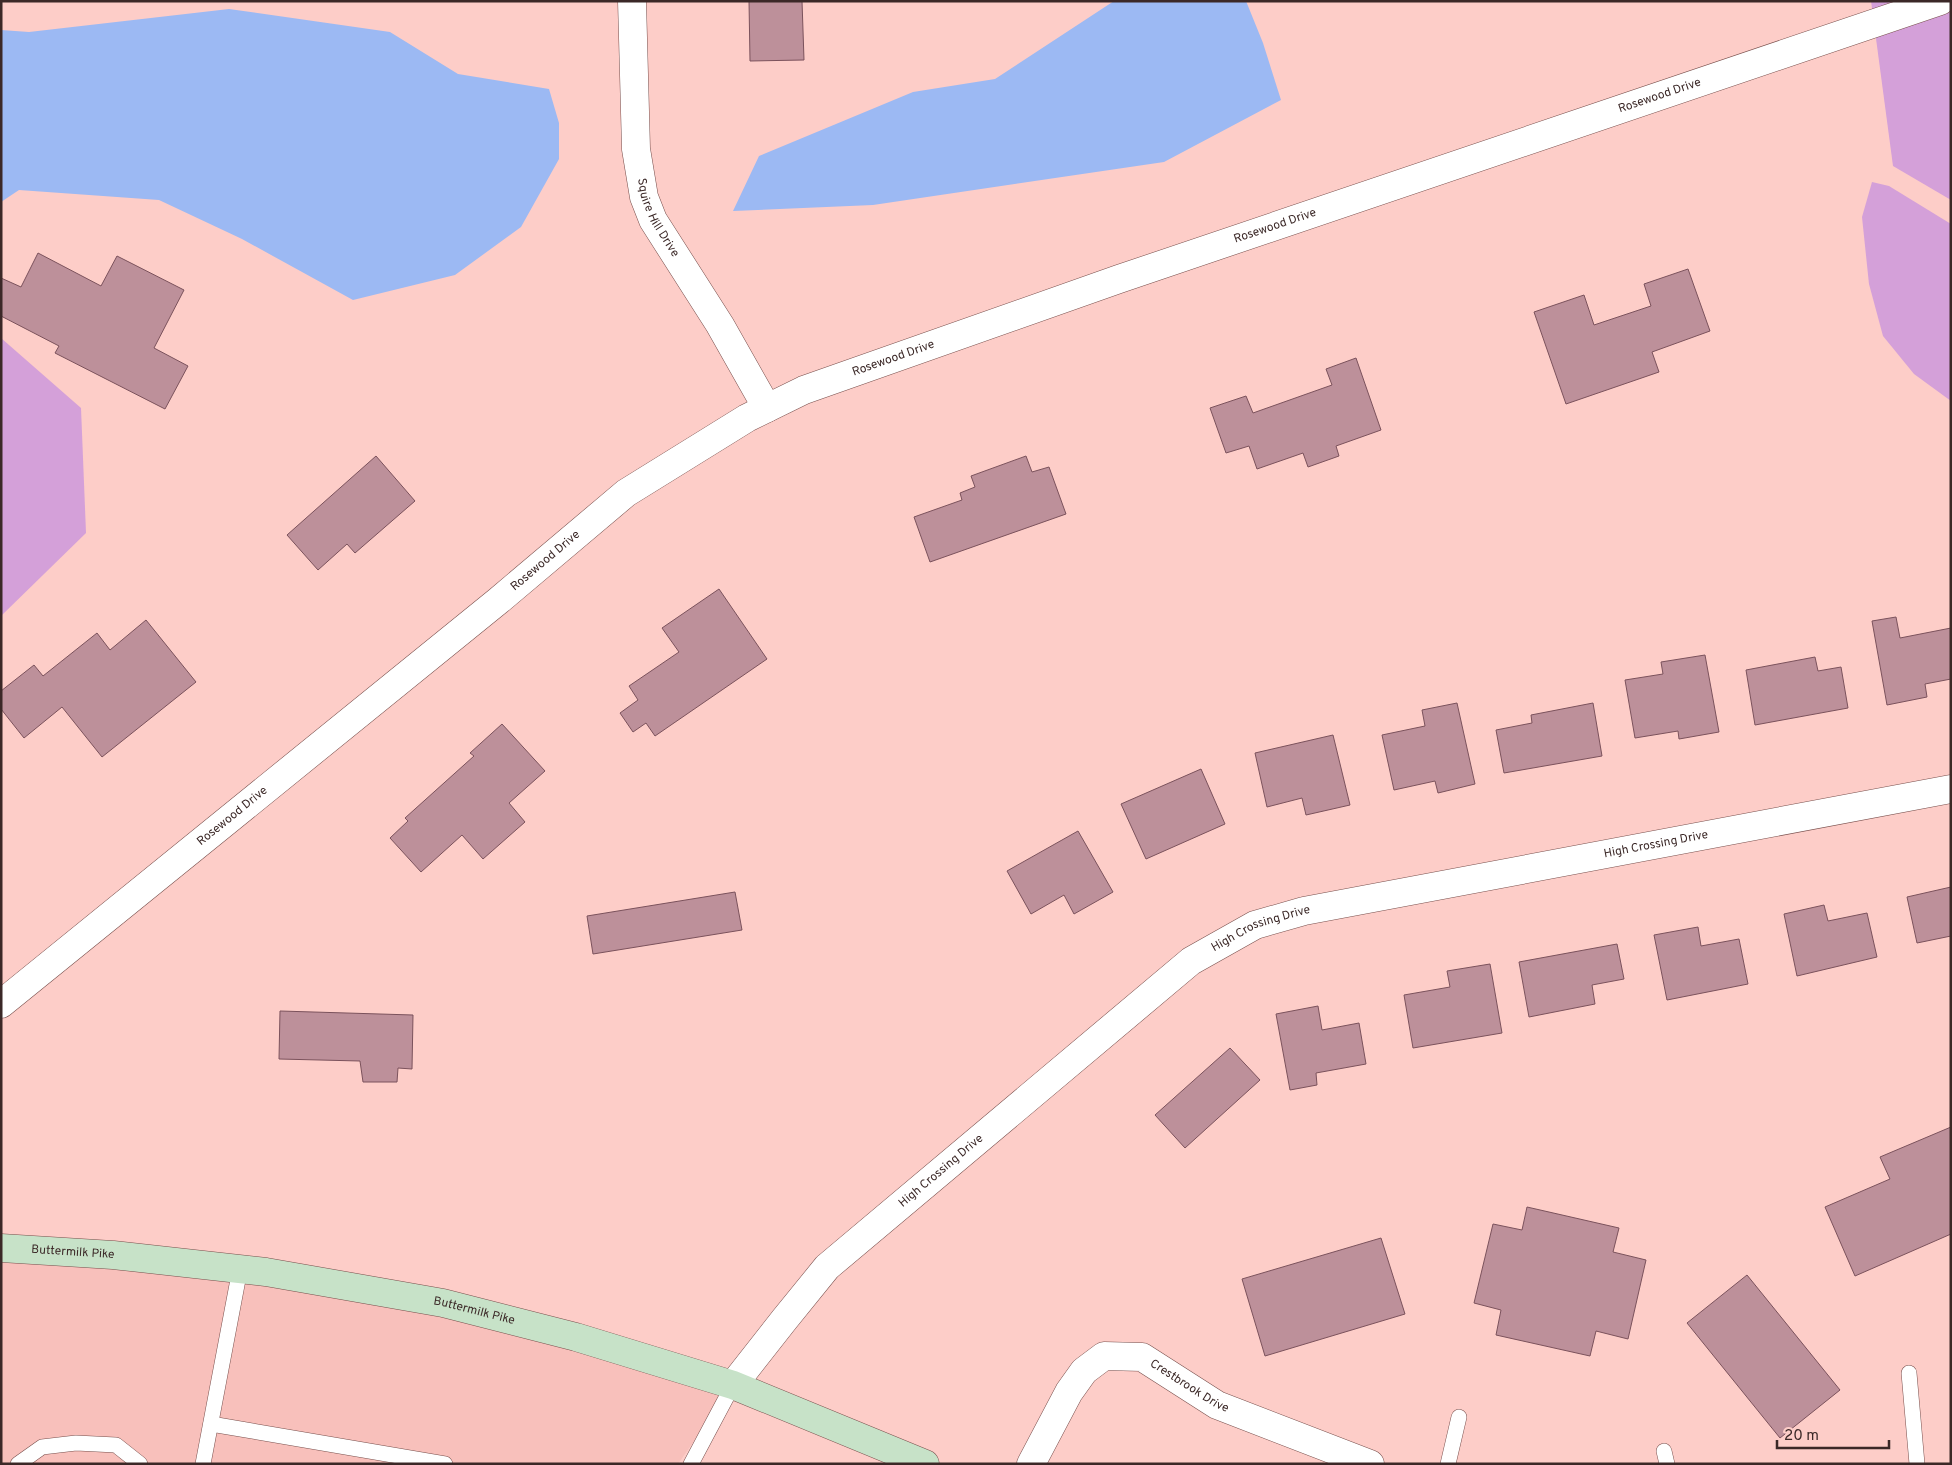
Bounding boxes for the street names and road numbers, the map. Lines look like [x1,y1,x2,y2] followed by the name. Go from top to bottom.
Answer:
[1616,74,1703,117] street label: Rosewood Drive
[633,177,683,260] street label: Squire Hill Drive
[1232,205,1319,248] street label: Rosewood Drive
[850,337,937,380] street label: Rosewood Drive
[507,527,584,595] street label: Rosewood Drive
[194,783,271,850] street label: Rosewood Drive
[1602,827,1710,862] street label: High Crossing Drive
[1209,902,1312,956] street label: High Crossing Drive
[895,1131,987,1211] street label: High Crossing Drive
[31,1242,115,1263] street label: Buttermilk Pike
[432,1293,516,1329] street label: Buttermilk Pike
[1146,1356,1231,1417] street label: Crestbrook Drive

